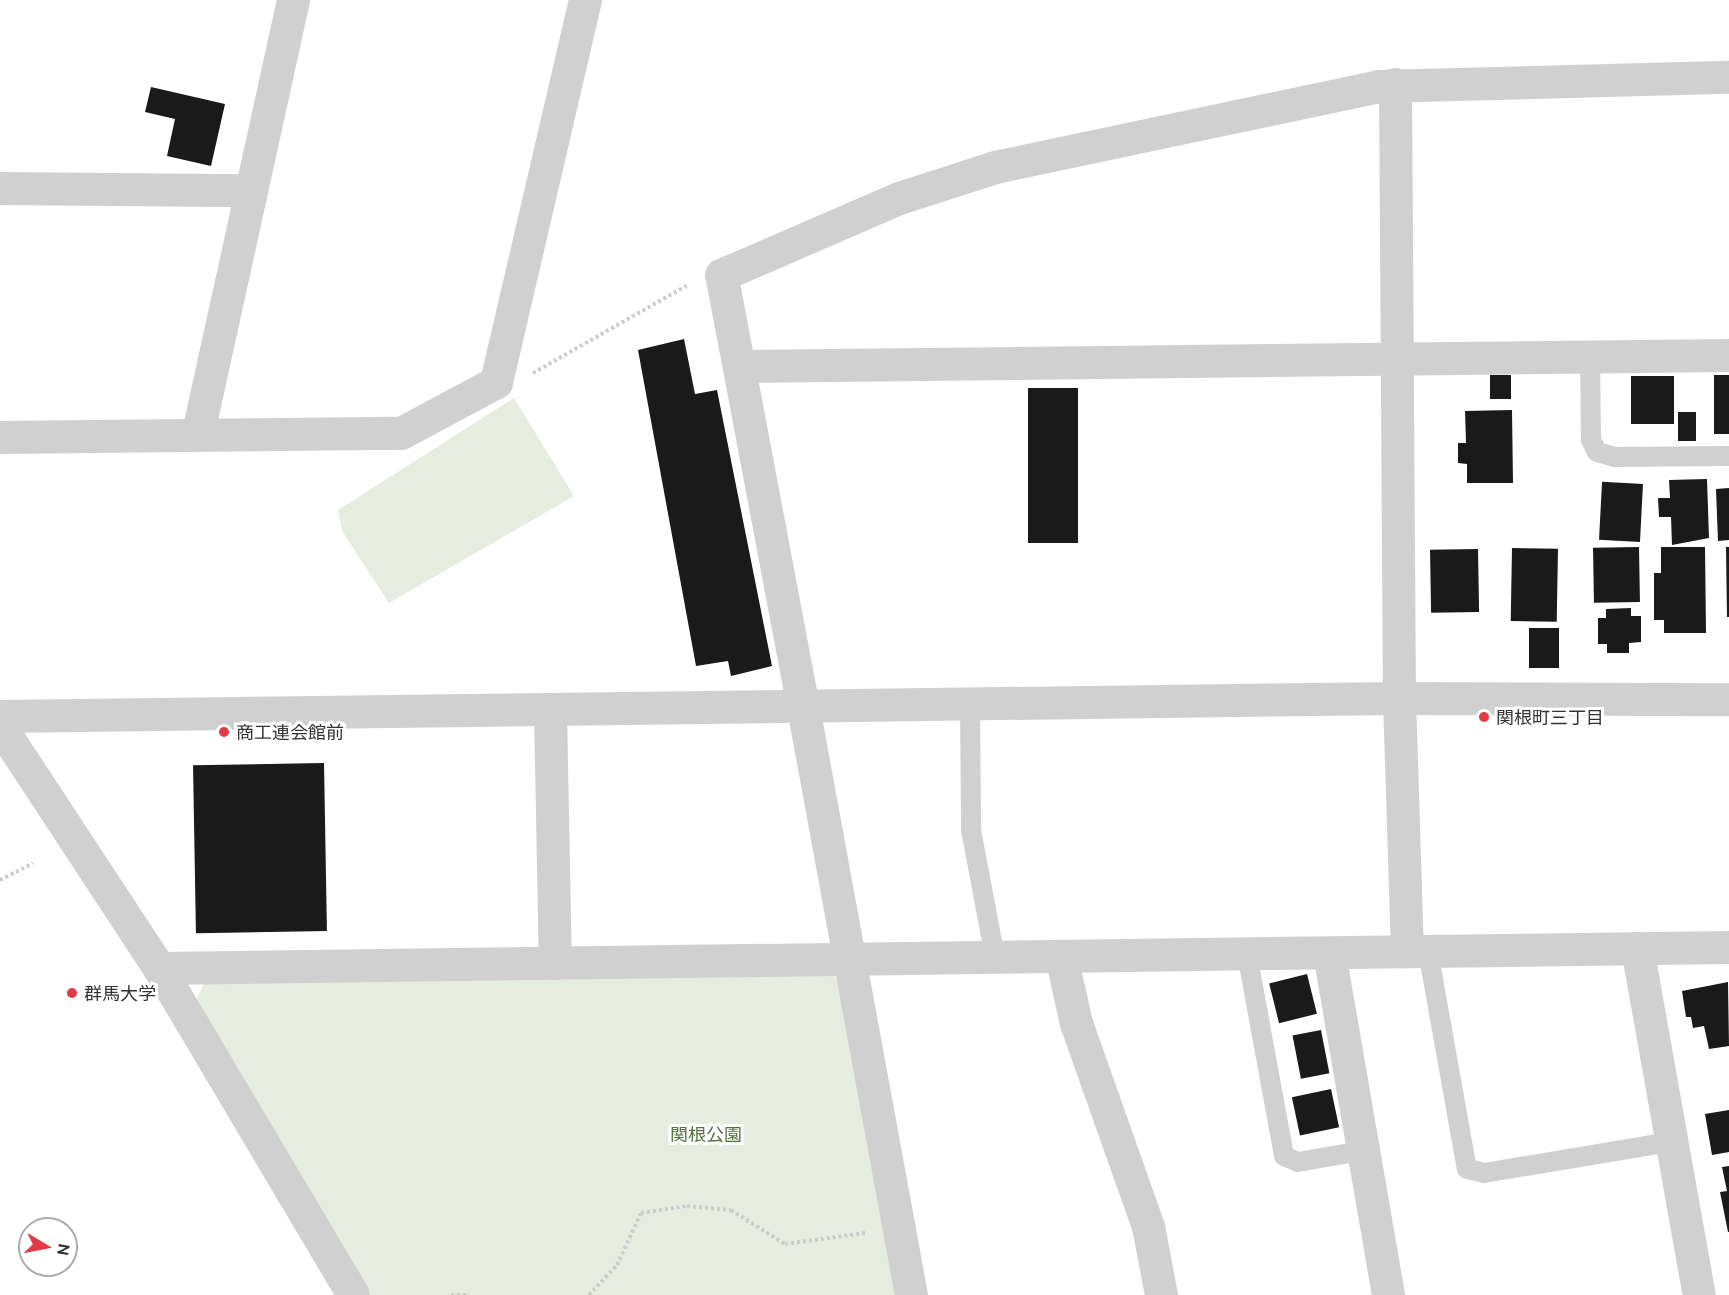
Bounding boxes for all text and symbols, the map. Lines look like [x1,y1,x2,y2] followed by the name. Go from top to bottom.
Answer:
[1496,706,1604,728] place label: 関根町三丁目
[1477,710,1491,724] marker: 関根町三丁目
[236,721,344,743] place label: 商工連会館前
[217,725,231,739] marker: 商工連会館前
[84,982,156,1004] place label: 群馬大学
[65,986,79,1000] marker: 群馬大学
[670,1123,742,1145] park label: 関根公園
[18,1217,78,1277] north arrow
[54,1242,74,1257] text: N

